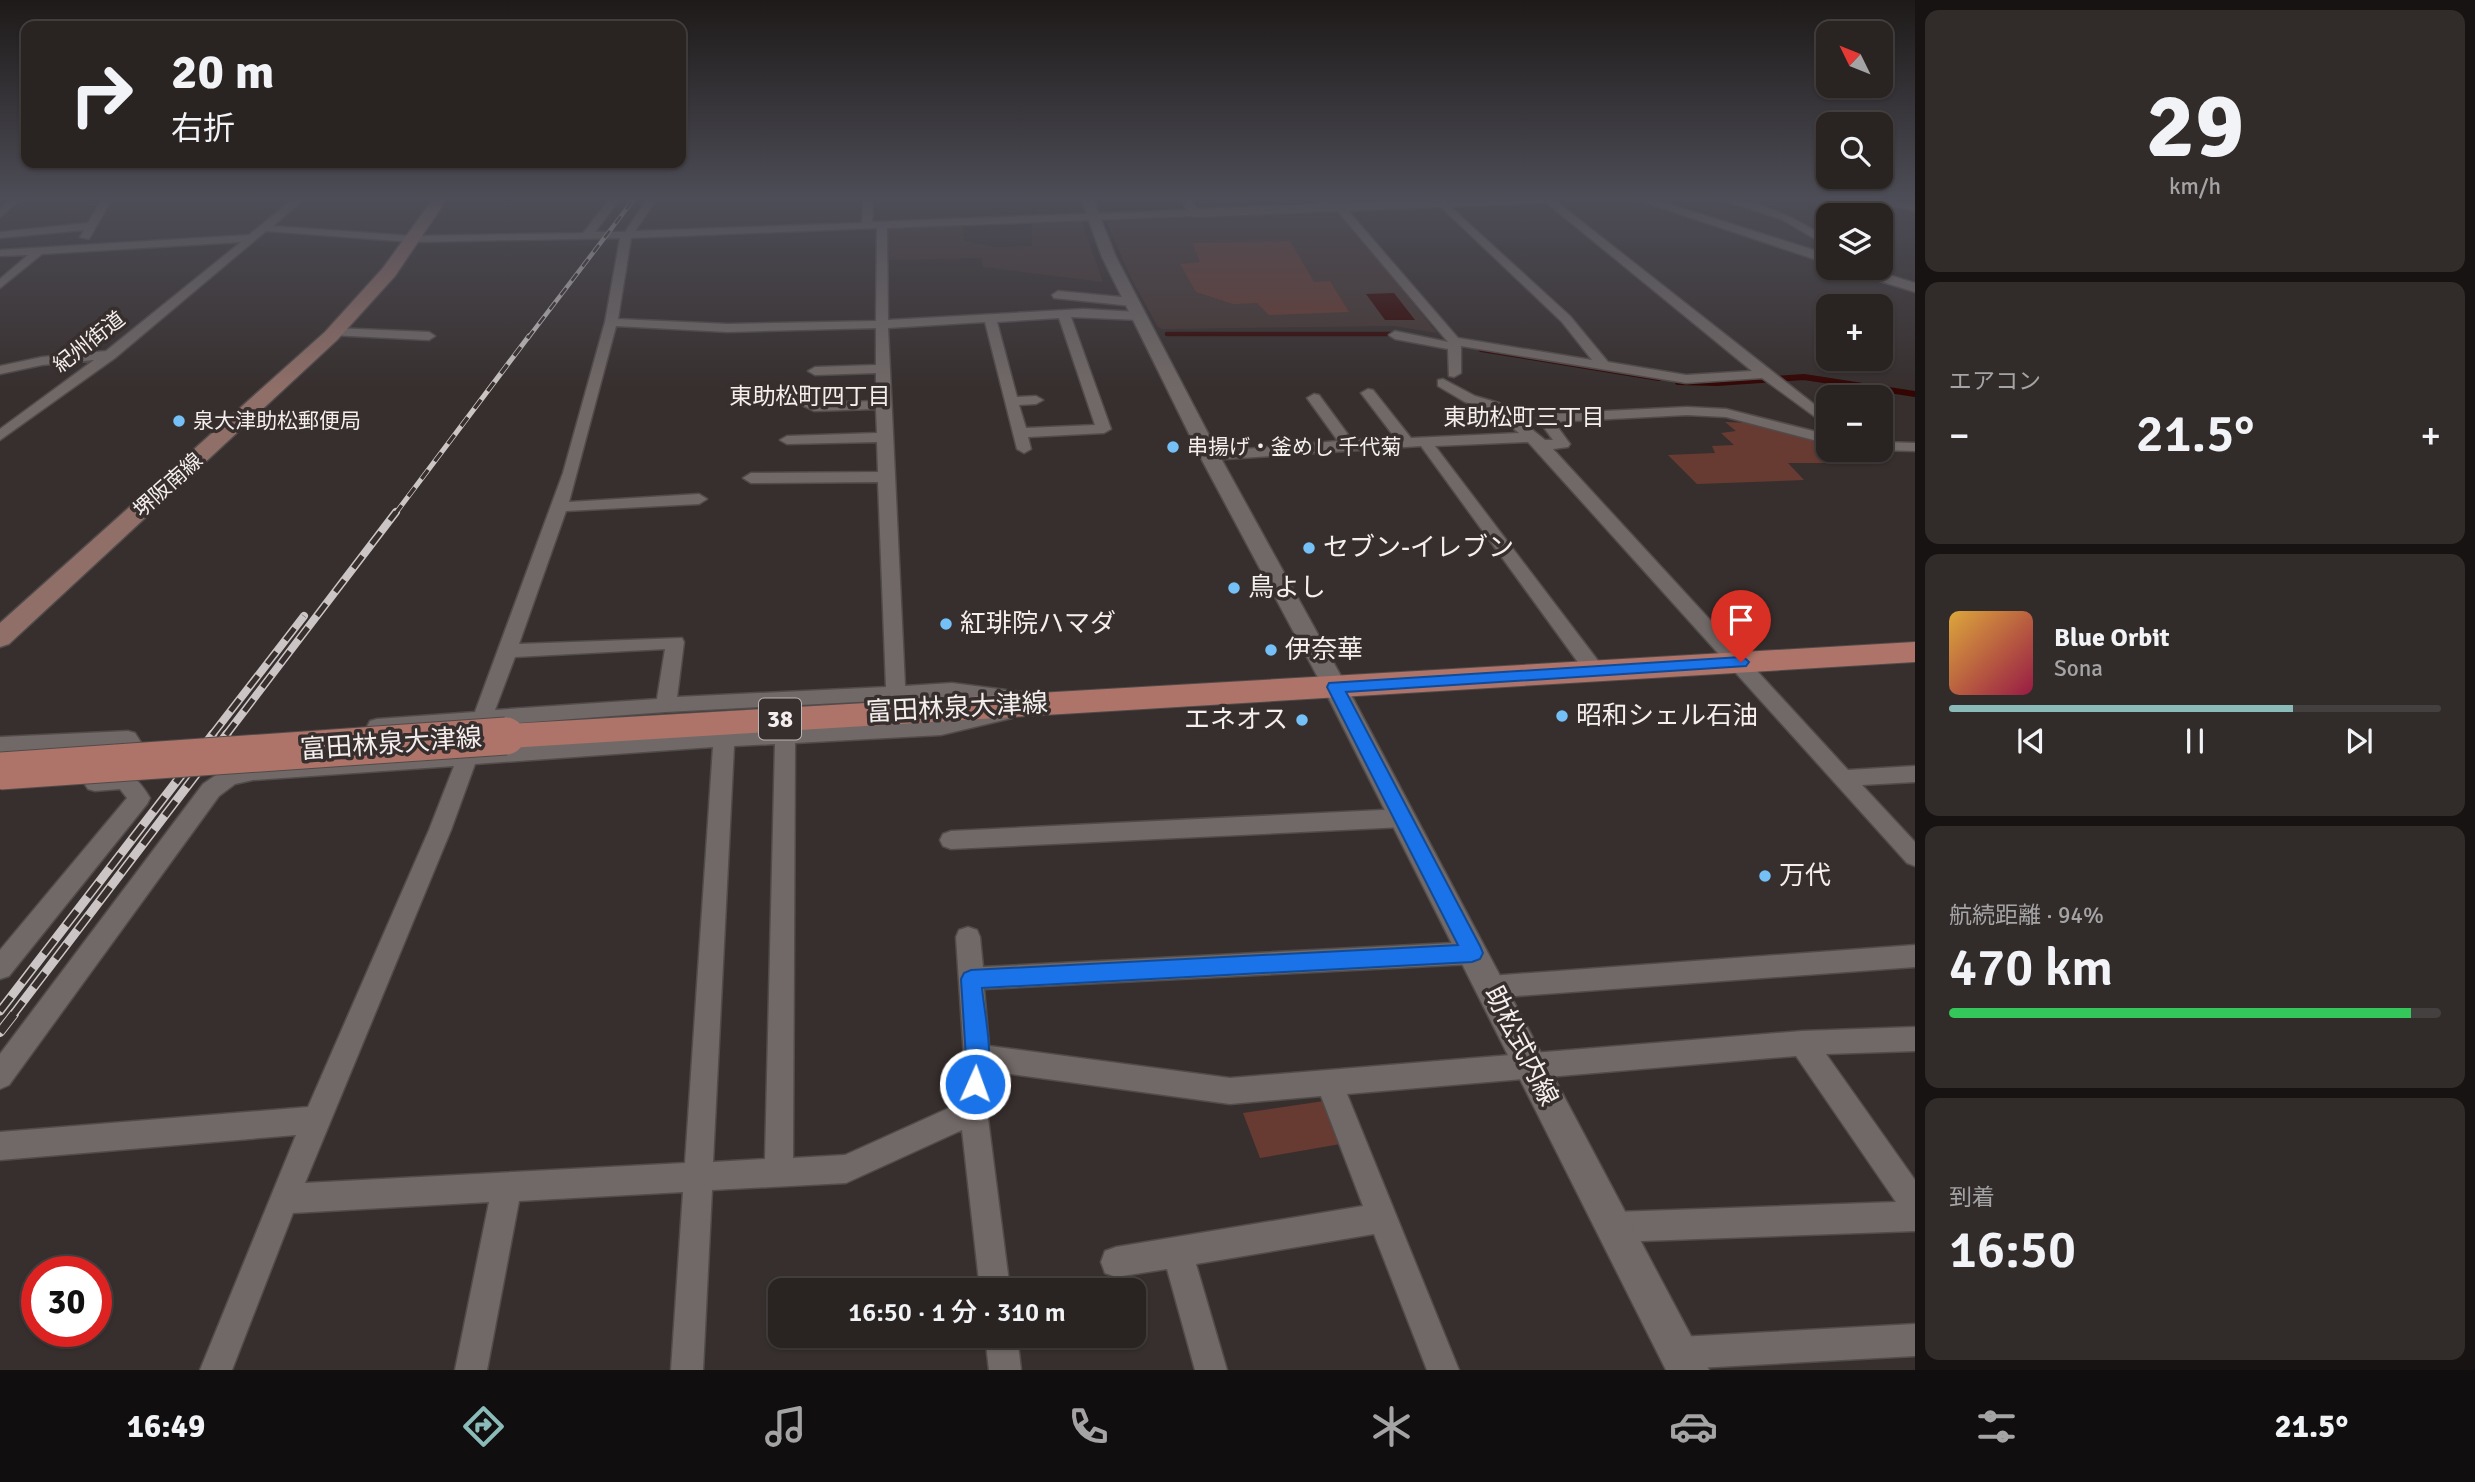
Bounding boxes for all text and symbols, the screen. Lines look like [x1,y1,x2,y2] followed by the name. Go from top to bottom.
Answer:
[1816,21,1894,98] north arrow
[1816,21,1893,462] map controls
[171,42,274,102] text: 20 m
[56,49,147,140] icon: right
[2146,70,2244,183] text: 29
[171,109,235,148] text: 右折
[1816,112,1893,189] button: search
[2169,172,2221,201] text: km/h
[1816,203,1893,280] button: layers
[1816,294,1893,371] button: +
[48,306,130,378] street label: 紀州街道
[1949,367,2041,396] text: エアコン
[730,382,891,411] district label: 東助松町四丁目
[1816,385,1893,462] button: −
[2136,402,2254,466] text: 21.5°
[1444,403,1605,432] district label: 東助松町三丁目
[193,408,361,434] place label: 泉大津助松郵便局
[1949,412,1970,459] text: −
[2420,412,2441,459] text: +
[171,413,187,429] marker: 泉大津助松郵便局
[1187,434,1402,460] place label: 串揚げ・釜めし 千代菊
[1165,439,1181,455] marker: 串揚げ・釜めし 千代菊
[128,447,208,523] street label: 堺阪南線
[1323,532,1514,564] place label: セブン-イレブン
[1301,540,1317,556] marker: セブン-イレブン
[1248,572,1326,604] place label: 鳥よし
[1226,580,1242,596] marker: 鳥よし
[1711,590,1771,662] pin
[1722,601,1760,639] icon: arrive
[960,608,1116,640] place label: 紅琲院ハマダ
[938,616,954,632] marker: 紅琲院ハマダ
[2054,622,2170,654] text: Blue Orbit
[1285,634,1363,666] place label: 伊奈華
[1263,642,1279,658] marker: 伊奈華
[2054,654,2103,683] text: Sona
[865,687,1049,729] street label: 富田林泉大津線
[759,698,801,740] road number: 38
[1576,700,1758,732] place label: 昭和シェル石油
[1184,704,1288,736] place label: エネオス
[1554,708,1570,724] marker: 昭和シェル石油
[1294,712,1310,728] marker: エネオス
[299,722,483,766] street label: 富田林泉大津線
[2012,722,2050,760] icon: previous
[2176,722,2214,760] icon: pause
[2340,722,2378,760] icon: next
[1779,860,1831,892] place label: 万代
[1757,868,1773,884] marker: 万代
[1949,901,2104,930] text: 航続距離 · 94%
[1949,936,2113,1000] text: 470 km
[1477,981,1565,1111] street label: 助松式内線
[938,1047,1012,1121] position arrow
[1949,1183,1995,1212] text: 到着
[1949,1218,2076,1282] text: 16:50
[21,1256,112,1347] speed limit sign: 30
[848,1297,1066,1329] text: 16:50 · 1 分 · 310 m
[459,1402,508,1451] icon: directions
[761,1402,810,1451] icon: music
[1064,1402,1113,1451] icon: phone
[1367,1402,1416,1451] icon: climate
[1669,1402,1718,1451] icon: car
[1972,1402,2021,1451] icon: filters
[127,1407,205,1446] text: 16:49
[2274,1407,2348,1446] text: 21.5°

